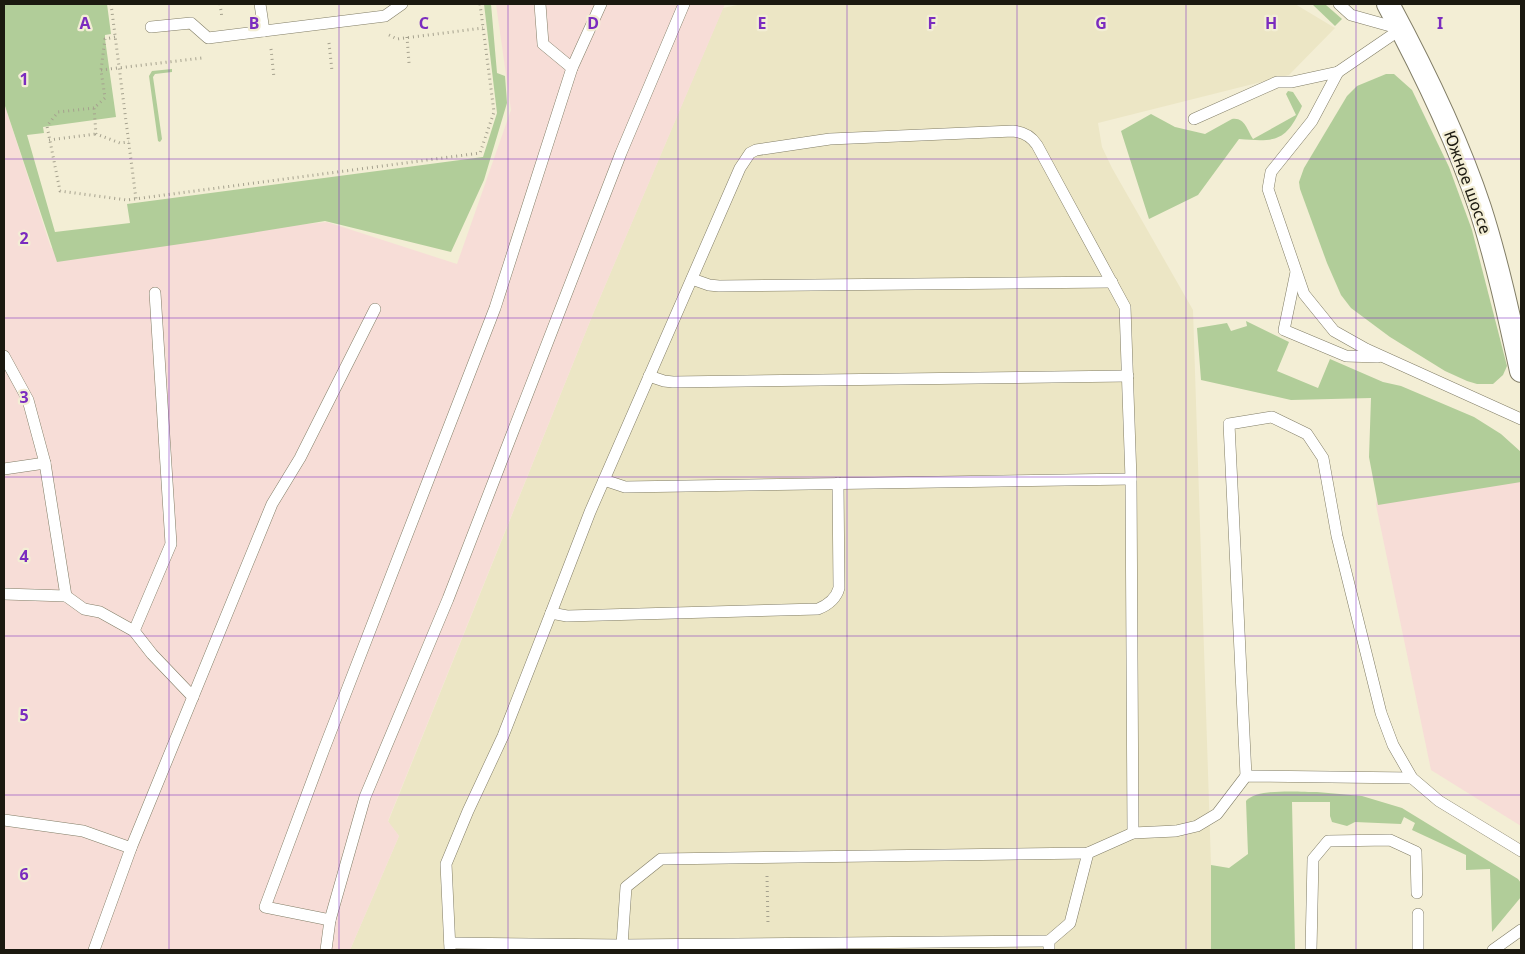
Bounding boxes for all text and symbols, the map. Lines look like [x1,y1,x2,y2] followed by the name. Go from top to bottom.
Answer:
[79,12,91,34] text: A
[249,12,259,34] text: B
[419,12,429,34] text: C
[587,12,599,34] text: D
[758,12,767,34] text: E
[928,12,936,34] text: F
[1095,12,1107,34] text: G
[1265,12,1277,34] text: H
[1437,12,1443,34] text: I
[19,68,29,90] text: 1
[1439,127,1497,237] street label: Южное шоссе
[19,227,29,249] text: 2
[19,386,29,408] text: 3
[19,545,29,567] text: 4
[19,704,29,726] text: 5
[19,863,29,885] text: 6

